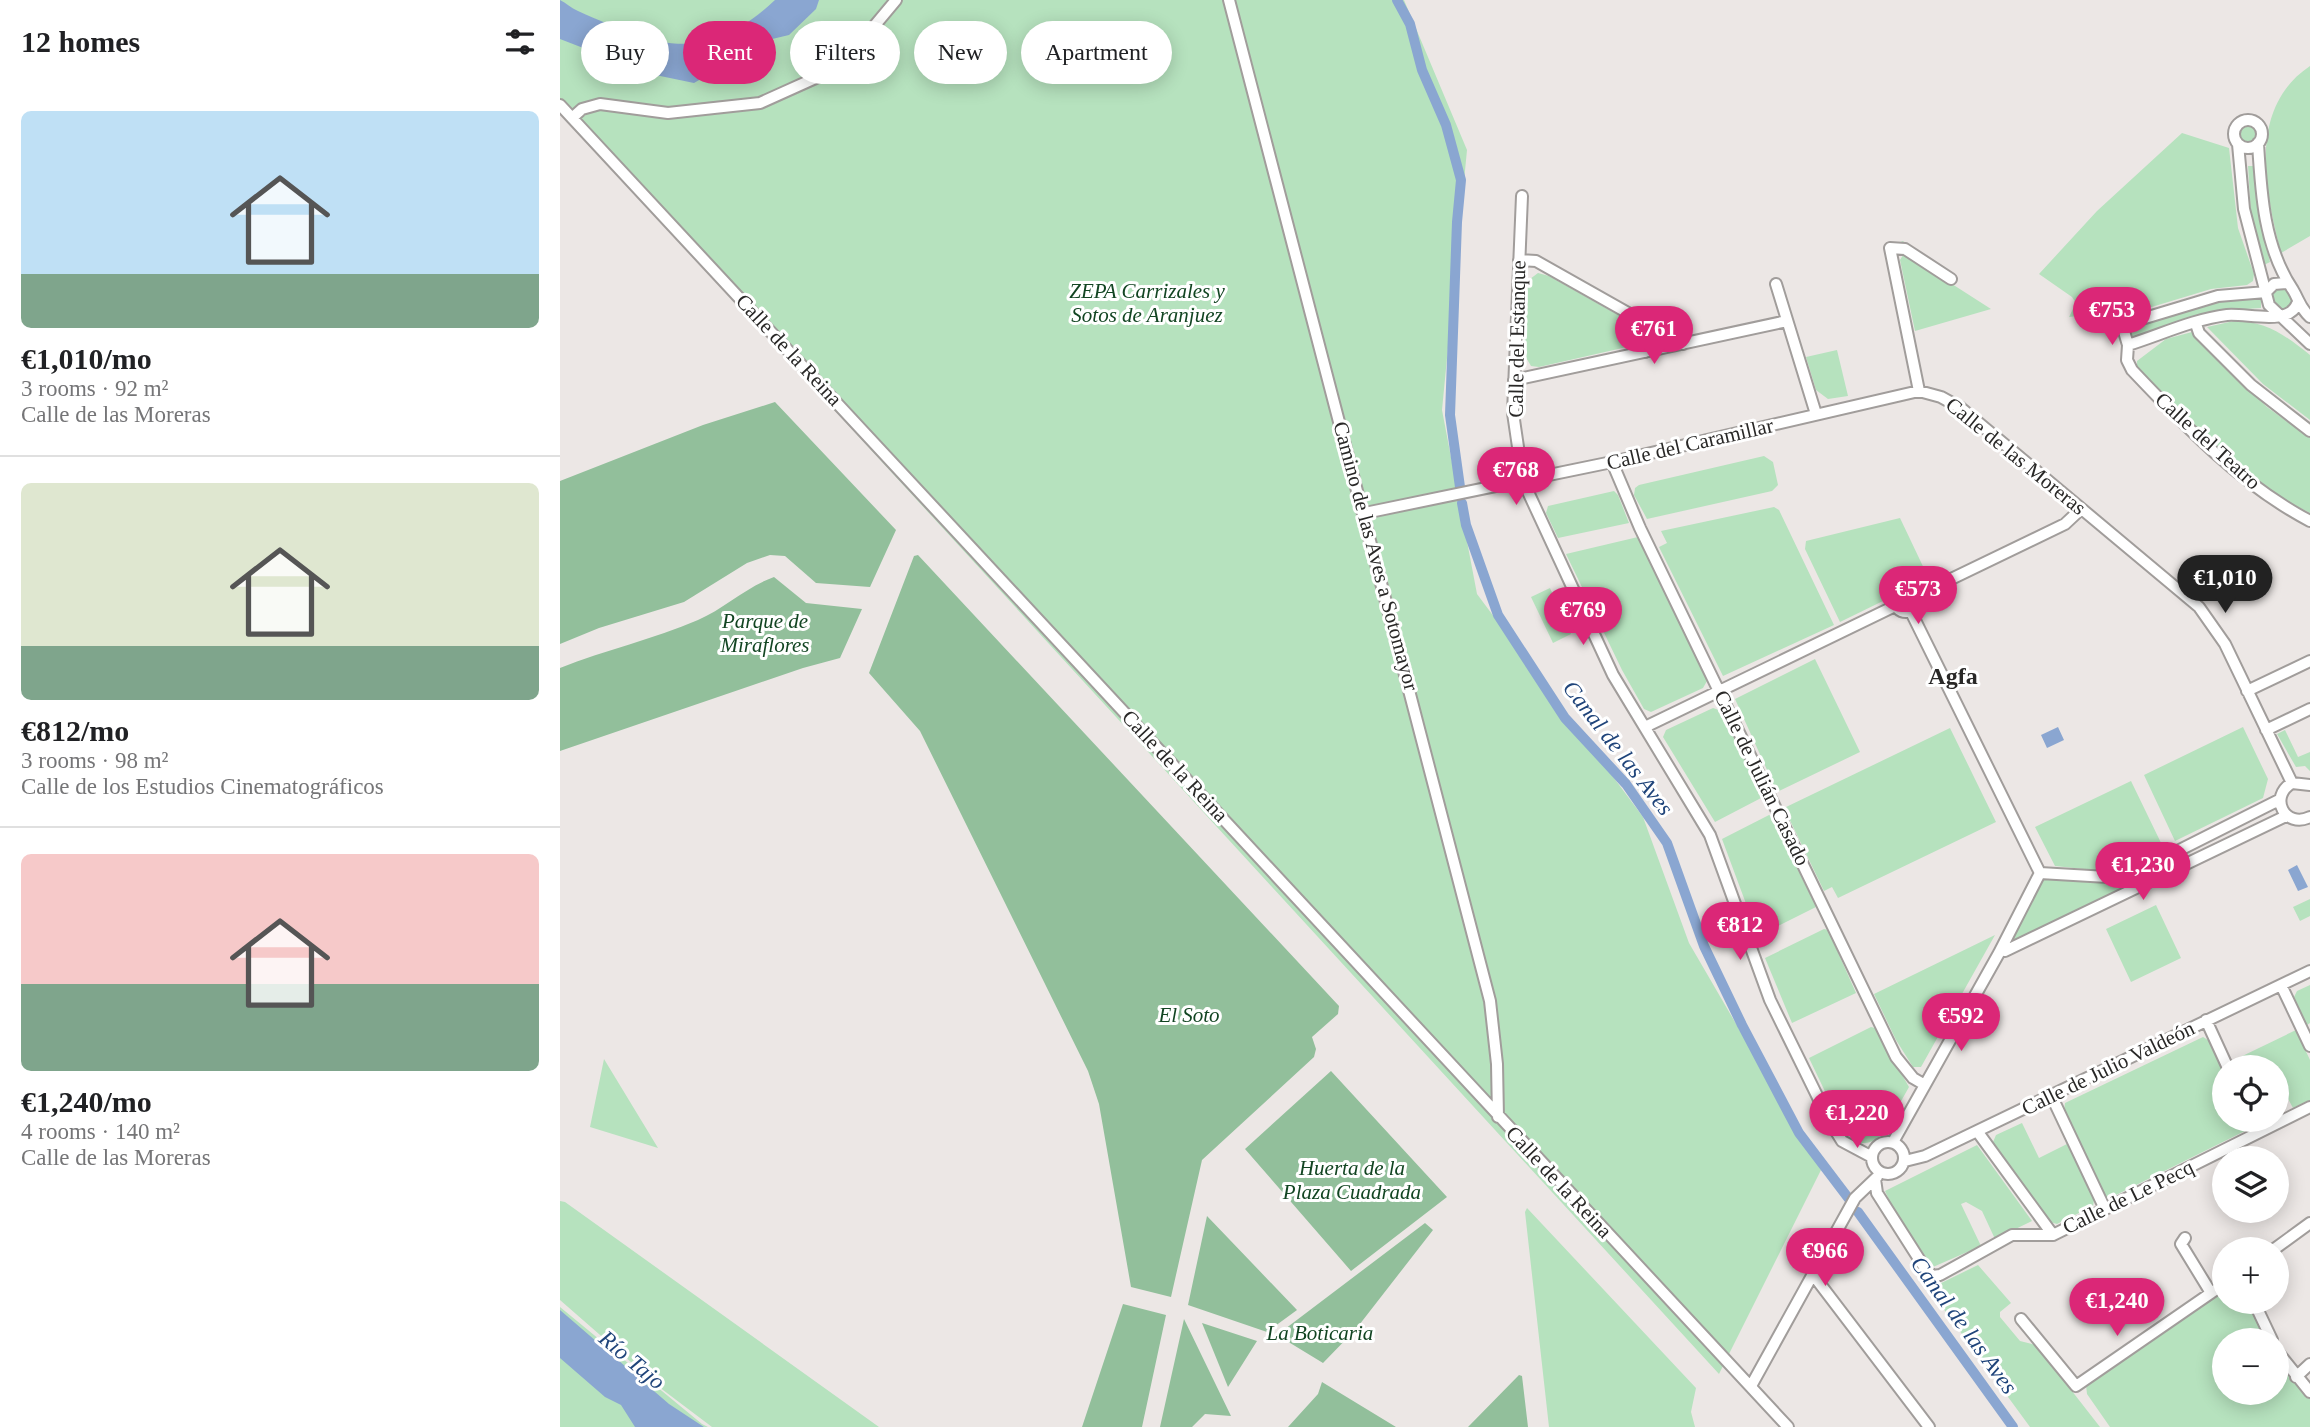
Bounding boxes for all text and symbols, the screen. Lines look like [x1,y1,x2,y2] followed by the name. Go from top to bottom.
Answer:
[581,21,669,84] chip: Buy
[683,21,776,84] chip: Rent
[790,21,900,84] chip: Filters
[914,21,1007,84] chip: New
[1021,21,1172,84] chip: Apartment
[501,23,539,61] icon: filters
[21,25,140,58] text: 12 homes
[217,157,343,283] icon: home
[1504,260,1530,418] street label: Calle del Estanque
[1069,279,1225,327] park label: ZEPA Carrizales y Sotos de Aranjuez
[2071,288,2153,347] pin: €753
[731,289,847,411] street label: Calle de la Reina
[2089,297,2135,322] text: €753
[1613,306,1695,366] pin: €761
[1631,316,1677,341] text: €761
[21,342,152,375] text: €1,010/mo
[21,376,168,401] text: 3 rooms · 92 m²
[2150,387,2266,495] street label: Calle del Teatro
[1941,392,2091,520] street label: Calle de las Moreras
[21,402,211,427] text: Calle de las Moreras
[1604,413,1776,475] street label: Calle del Caramillar
[1328,419,1424,693] street label: Camino de las Aves a Sotomayor
[1475,448,1557,507] pin: €768
[1493,457,1539,482] text: €768
[217,529,343,655] icon: home
[2168,556,2282,615] pin: €1,010
[2193,565,2257,590] text: €1,010
[1877,566,1959,626] pin: €573
[1895,576,1941,601] text: €573
[1542,588,1624,647] pin: €769
[1560,597,1606,622] text: €769
[719,609,810,657] park label: Parque de Miraflores
[1928,663,1978,689] district label: Agfa
[1558,676,1678,820] water label: Canal de las Aves
[1709,687,1815,869] street label: Calle de Julián Casado
[1117,705,1233,827] street label: Calle de la Reina
[21,714,129,747] text: €812/mo
[21,748,168,773] text: 3 rooms · 98 m²
[21,774,384,799] text: Calle de los Estudios Cinematográficos
[2086,842,2200,902] pin: €1,230
[2111,852,2175,877] text: €1,230
[217,900,343,1026] icon: home
[1699,902,1781,962] pin: €812
[1717,912,1763,937] text: €812
[1920,993,2002,1053] pin: €592
[1157,1003,1220,1027] park label: El Soto
[1938,1003,1984,1028] text: €592
[2018,1016,2199,1120] street label: Calle de Julio Valdeón
[2212,1055,2289,1405] map controls
[2212,1055,2289,1132] button: locate
[21,1085,152,1118] text: €1,240/mo
[1800,1090,1914,1150] pin: €1,220
[1825,1100,1889,1125] text: €1,220
[21,1119,180,1144] text: 4 rooms · 140 m²
[1501,1121,1617,1243] street label: Calle de la Reina
[21,1145,211,1170] text: Calle de las Moreras
[2212,1146,2289,1223] button: layers
[2059,1155,2198,1239] street label: Calle de Le Pecq
[1282,1156,1421,1204] park label: Huerta de la Plaza Cuadrada
[1784,1228,1866,1288] pin: €966
[2212,1237,2289,1314] button: +
[1802,1238,1848,1263] text: €966
[1906,1251,2022,1399] water label: Canal de las Aves
[2060,1278,2174,1338] pin: €1,240
[2085,1288,2149,1313] text: €1,240
[1266,1321,1373,1345] park label: La Boticaria
[593,1325,670,1395] water label: Río Tajo
[2212,1328,2289,1405] button: −

